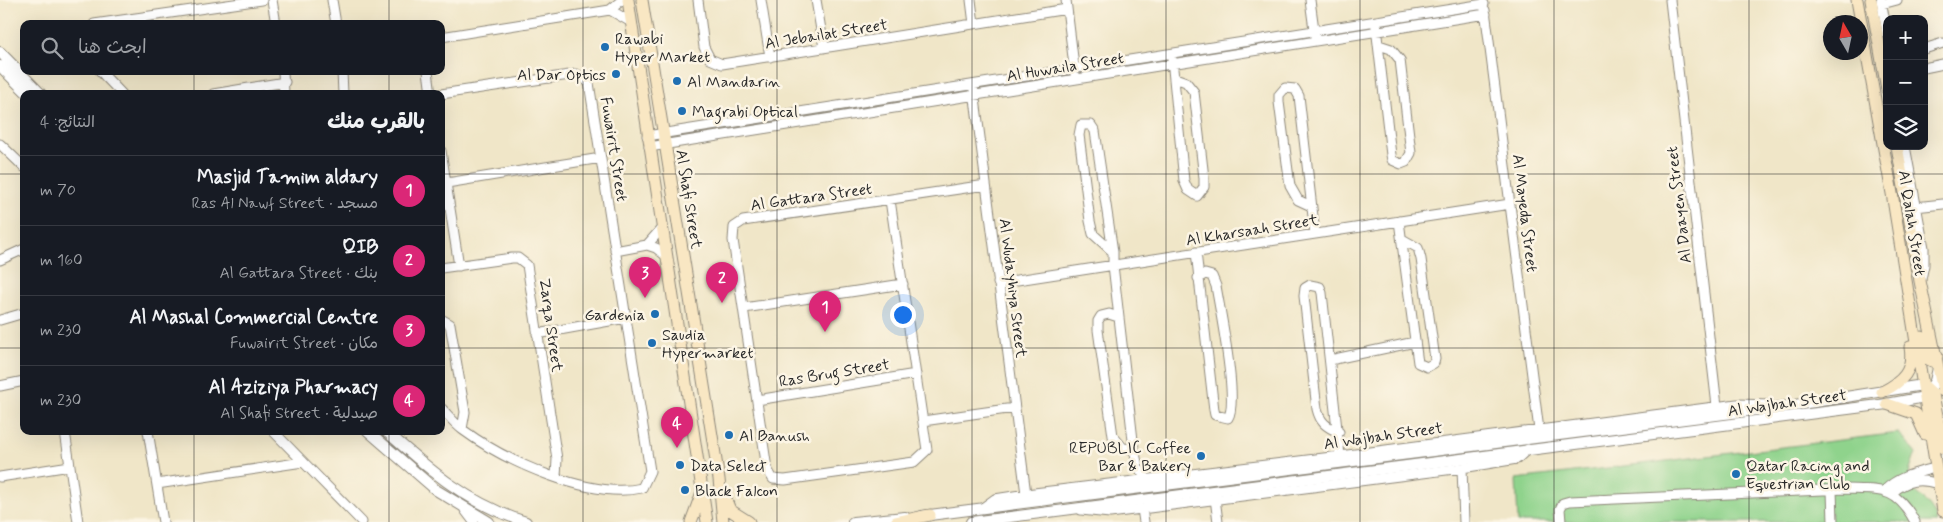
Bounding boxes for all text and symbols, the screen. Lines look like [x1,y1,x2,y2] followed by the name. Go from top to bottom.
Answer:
[763,14,890,55] street label: Al Jebailat Street
[1823,15,1868,60] north arrow
[1883,15,1928,150] map controls
[1883,15,1928,60] button: +
[20,20,445,75] search box
[615,29,710,68] place label: Rawabi Hyper Market
[38,34,66,62] icon: search
[78,35,147,60] text: ابحث هنا
[599,41,611,53] marker: Rawabi Hyper Market
[1005,48,1125,87] street label: Al Huwaila Street
[1883,60,1928,105] button: −
[517,65,606,86] place label: Al Dar Optics
[610,68,622,80] marker: Al Dar Optics
[687,72,781,93] place label: Al Mandarin
[671,75,683,87] marker: Al Mandarin
[595,95,632,203] street label: Fuwairit Street
[692,102,798,124] place label: Magrabi Optical
[676,105,688,117] marker: Magrabi Optical
[1883,105,1928,150] button: layers
[327,108,425,136] text: بالقرب منك
[40,112,95,133] text: النتائج: 4
[1662,145,1697,264] street label: Al Daayen Street
[670,148,707,251] street label: Al Shafi Street
[1507,153,1542,273] street label: Al Mayeda Street
[197,165,378,190] text: Masjid Tamim aldary
[1893,169,1930,278] street label: Al Qalah Street
[749,179,873,216] street label: Al Gattara Street
[40,180,76,201] text: 70 m
[405,180,413,201] text: 1
[191,193,378,214] text: مسجد · Ras Al Nawf Street
[1184,210,1321,251] street label: Al Kharsaah Street
[994,217,1032,360] street label: Al Wudayhiya Street
[342,235,378,260] text: QIB
[40,250,83,271] text: 160 m
[405,250,413,271] text: 2
[629,257,661,298] pin: 3
[706,262,738,303] pin: 2
[219,263,378,284] text: بنك · Al Gattara Street
[534,277,568,374] street label: Zarqa Street
[809,291,841,332] pin: 1
[890,302,916,328] your location
[129,305,378,330] text: Al Mashal Commercial Centre
[584,305,645,326] place label: Gardenia
[649,308,661,320] marker: Gardenia
[40,320,81,341] text: 230 m
[405,320,413,341] text: 3
[662,325,753,364] place label: Saudia Hypermarket
[230,333,378,354] text: مكان · Fuwairit Street
[646,337,658,349] marker: Saudia Hypermarket
[777,354,892,394] street label: Ras Brug Street
[208,375,378,400] text: Al Aziziya Pharmacy
[1726,385,1848,422] street label: Al Wajbah Street
[40,390,81,411] text: 230 m
[404,390,414,411] text: 4
[220,403,378,424] text: صيدلية · Al Shafi Street
[661,407,693,448] pin: 4
[1322,418,1444,455] street label: Al Wajbah Street
[739,426,810,447] place label: Al Banush
[723,429,735,441] marker: Al Banush
[1069,438,1191,477] place label: REPUBLIC Coffee Bar & Bakery
[1195,450,1207,462] marker: REPUBLIC Coffee Bar & Bakery
[690,456,767,477] place label: Data Select
[1746,456,1870,495] place label: Qatar Racing and Equestrian Club
[674,459,686,471] marker: Data Select
[1730,468,1742,480] marker: Qatar Racing and Equestrian Club
[695,481,778,502] place label: Black Falcon
[679,484,691,496] marker: Black Falcon

